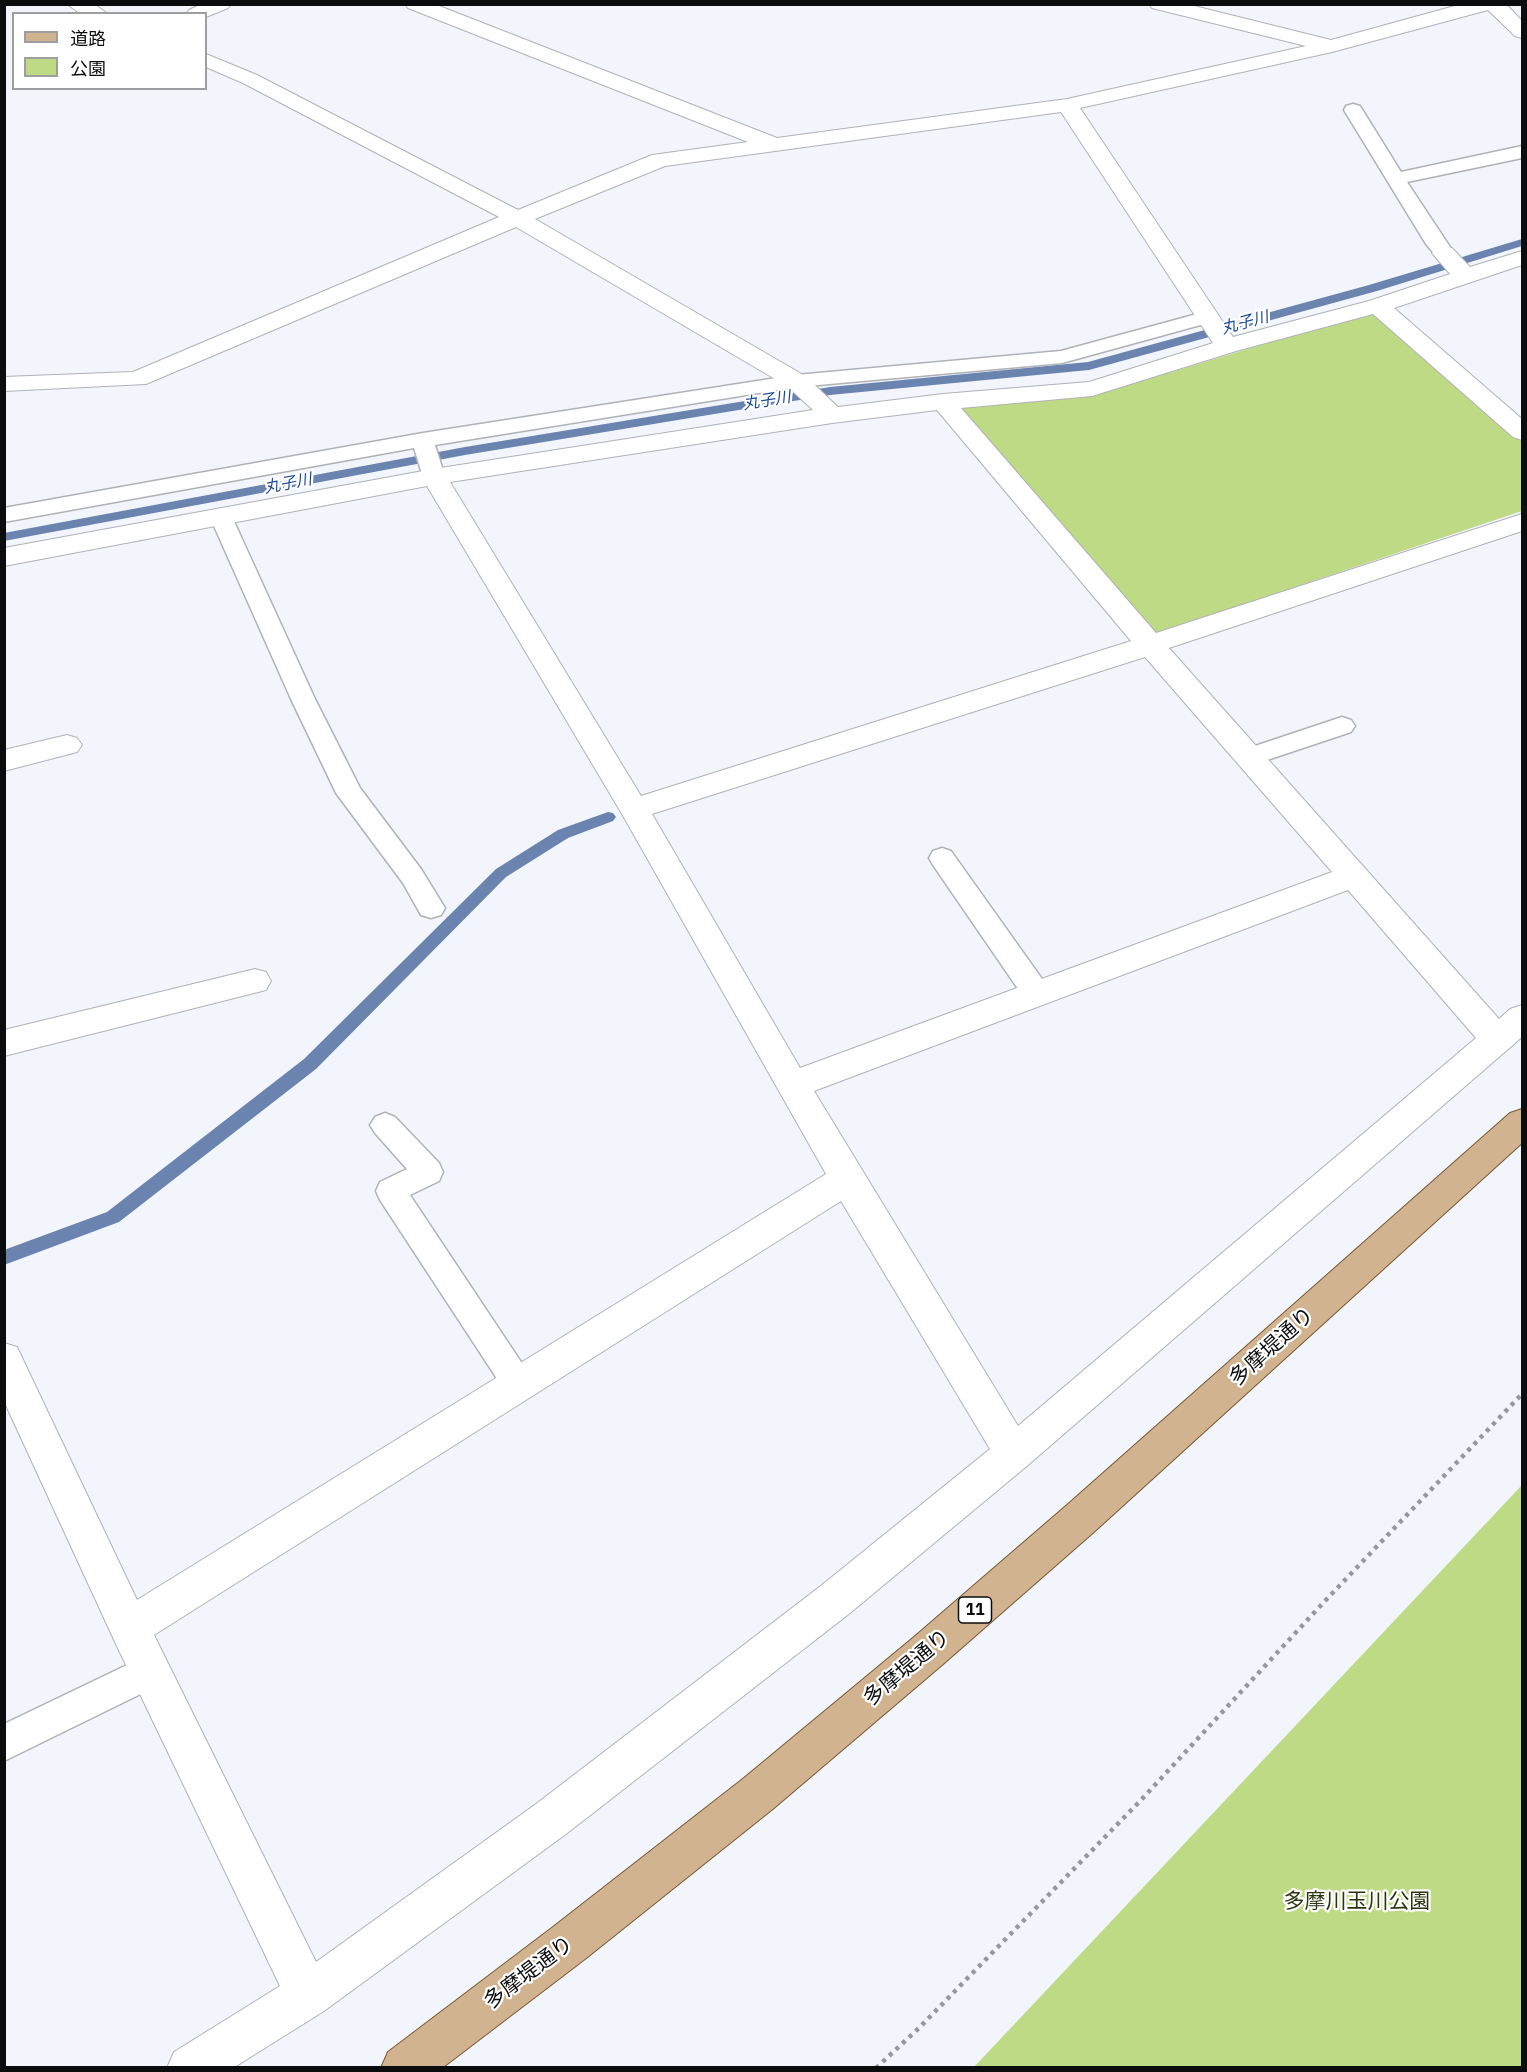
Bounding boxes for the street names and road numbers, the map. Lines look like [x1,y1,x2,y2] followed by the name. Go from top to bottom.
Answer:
[1225,1303,1319,1391] street label: 多摩堤通り
[958,1597,992,1623] road number: 11
[859,1625,955,1711] street label: 多摩堤通り
[479,1931,579,2015] street label: 多摩堤通り

